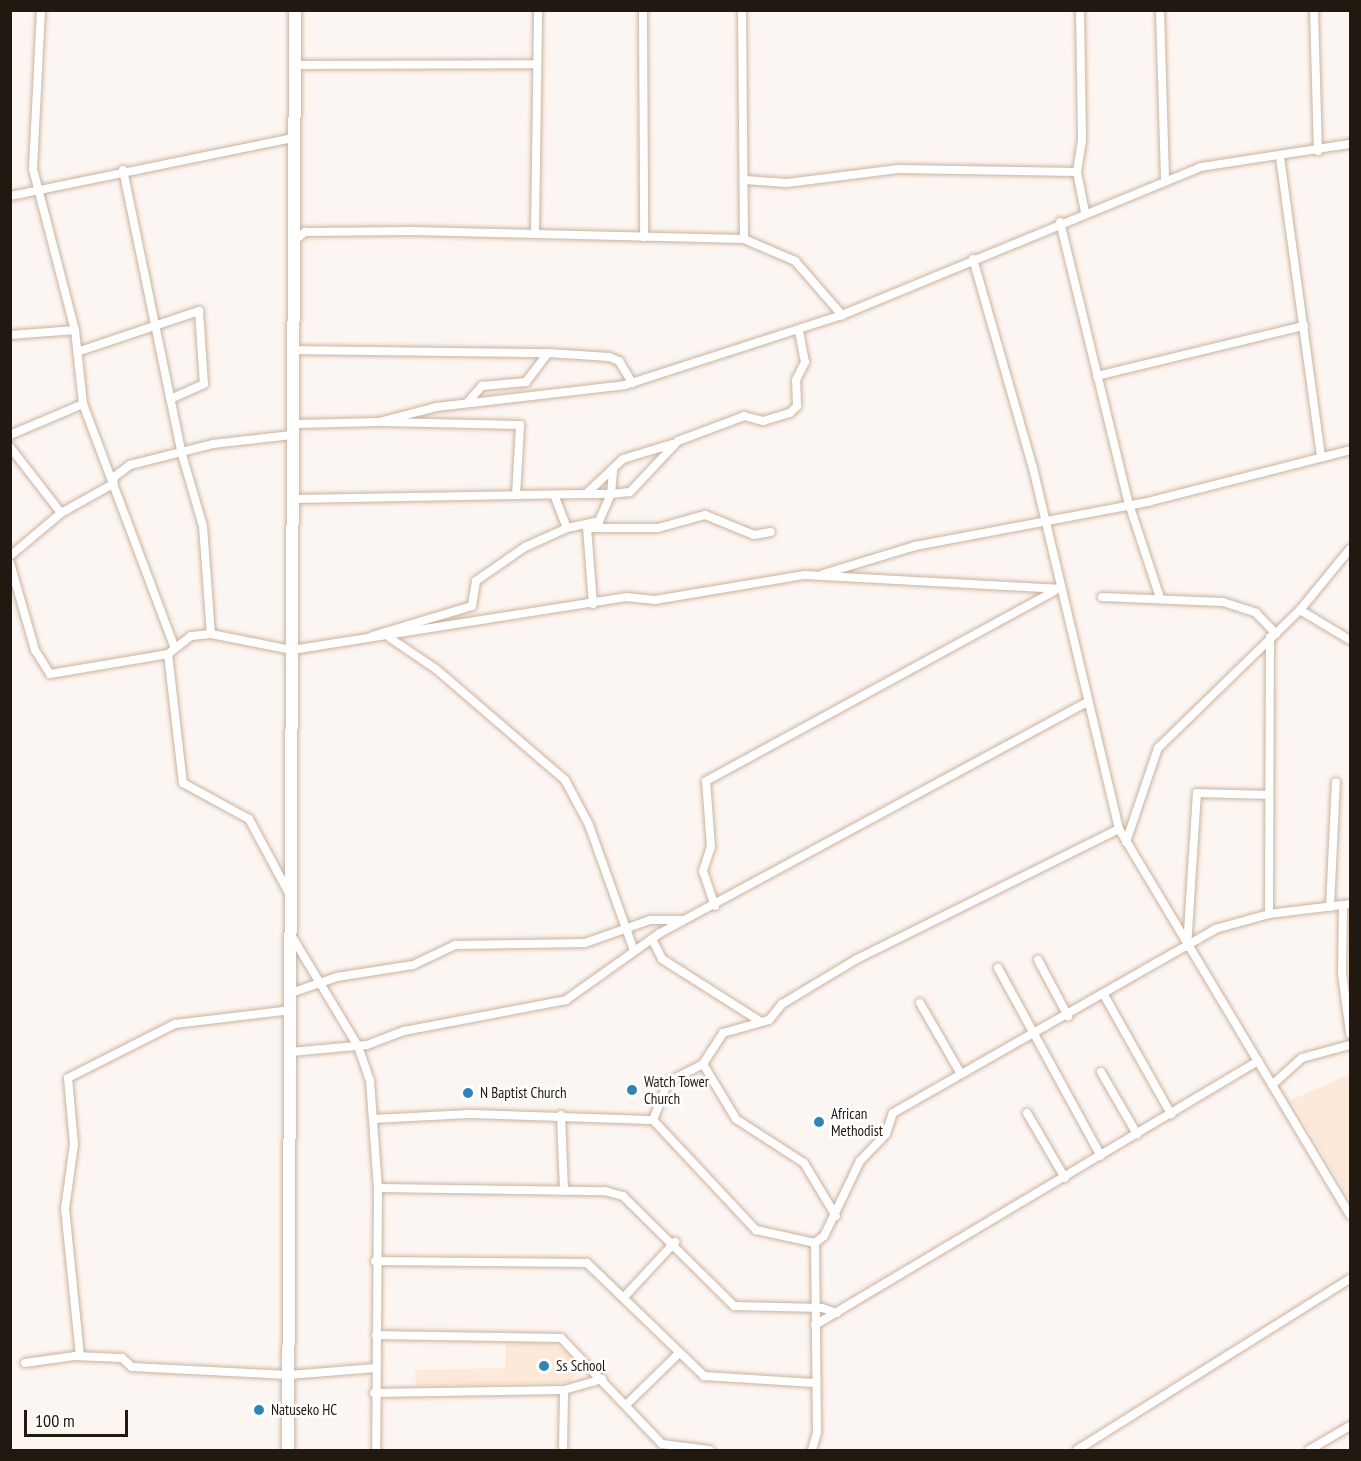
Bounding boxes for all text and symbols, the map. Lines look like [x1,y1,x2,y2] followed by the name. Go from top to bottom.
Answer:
[644,1072,709,1107] place label: Watch Tower Church
[625,1083,639,1097] marker: Watch Tower Church
[480,1084,567,1102] place label: N Baptist Church
[461,1086,475,1100] marker: N Baptist Church
[831,1104,883,1139] place label: African Methodist
[812,1115,826,1129] marker: African Methodist
[556,1357,605,1375] place label: Ss School
[537,1359,551,1373] marker: Ss School
[27,1398,130,1436] scale bar
[271,1401,337,1419] place label: Natuseko HC
[252,1403,266,1417] marker: Natuseko HC
[35,1409,75,1432] text: 100 m

